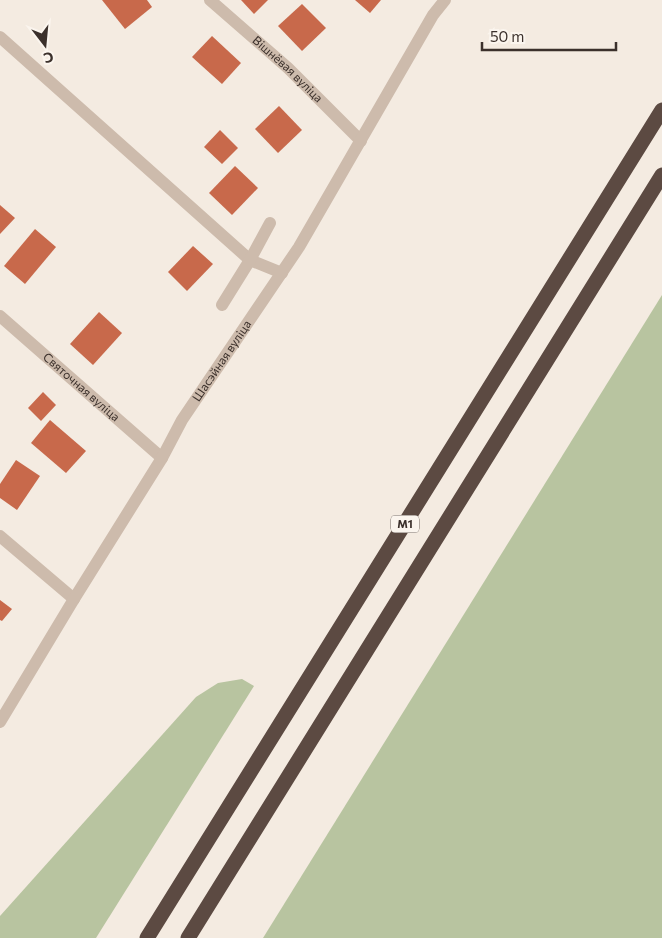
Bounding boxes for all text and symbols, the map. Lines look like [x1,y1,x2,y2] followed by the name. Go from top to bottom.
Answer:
[20,20,70,70] north arrow
[482,20,616,52] scale bar
[490,27,524,45] text: 50 m
[250,33,326,105] street label: Вішнёвая вуліца
[42,48,56,67] text: С
[189,317,253,404] street label: Шасэйная вуліца
[41,349,123,424] street label: Святочная вуліца
[391,516,419,532] road number: М1

